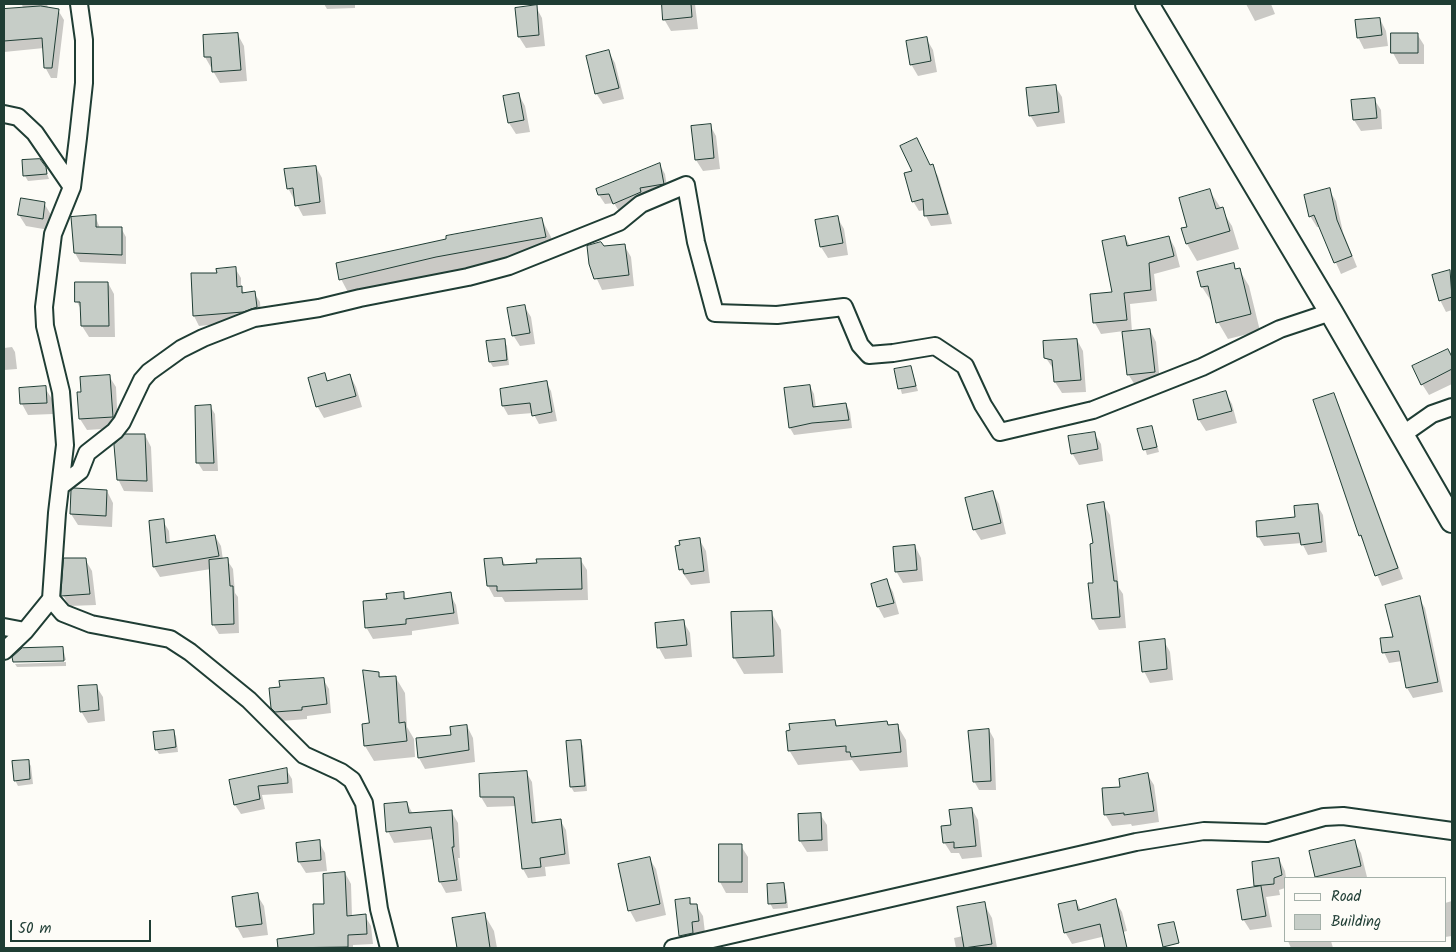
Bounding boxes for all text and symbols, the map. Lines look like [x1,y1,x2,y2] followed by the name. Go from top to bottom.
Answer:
[1284,877,1446,942] legend
[1331,885,1361,909] text: Road
[12,910,154,942] scale bar
[1331,910,1381,934] text: Building
[18,917,52,941] text: 50 m

